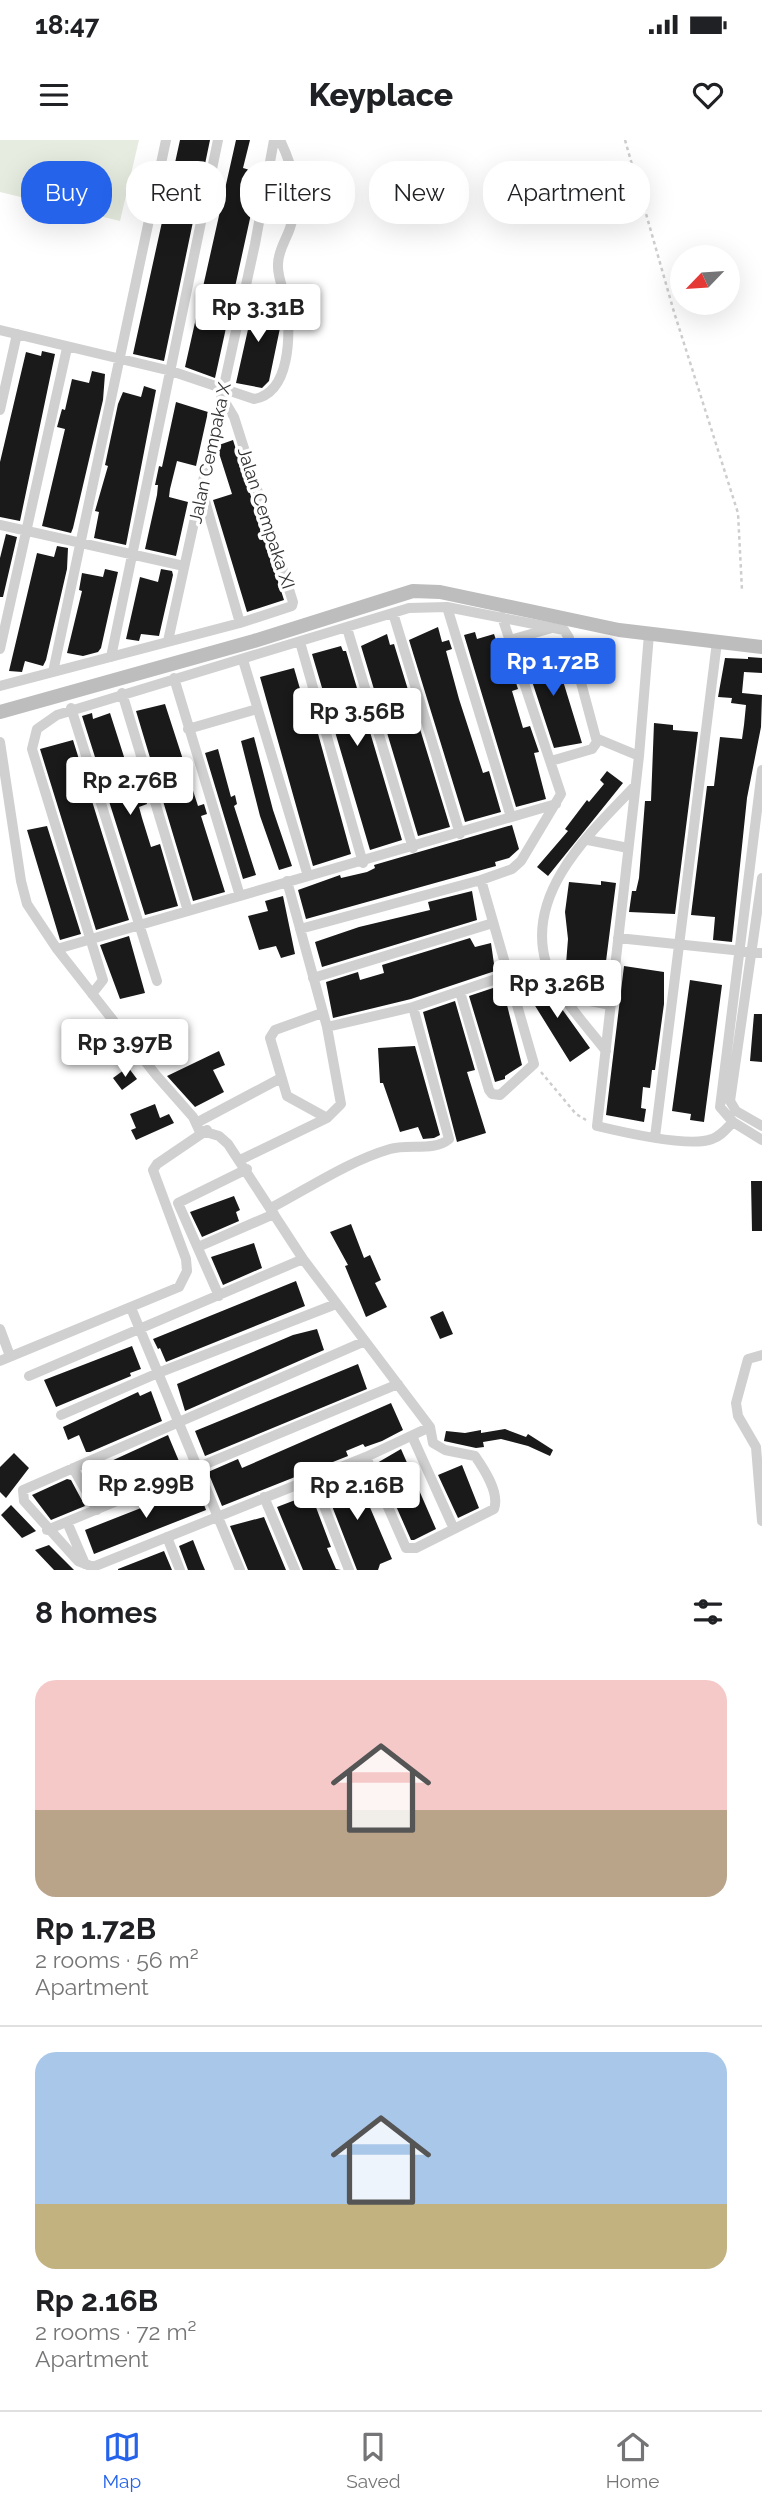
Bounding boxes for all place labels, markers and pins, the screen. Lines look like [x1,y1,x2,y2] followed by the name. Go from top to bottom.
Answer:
[186,284,330,344] pin: Rp 3.31B
[481,638,625,698] pin: Rp 1.72B
[285,688,429,748] pin: Rp 3.56B
[58,758,202,817] pin: Rp 2.76B
[485,960,629,1020] pin: Rp 3.26B
[53,1020,197,1079] pin: Rp 3.97B
[74,1460,218,1520] pin: Rp 2.99B
[285,1462,429,1522] pin: Rp 2.16B

